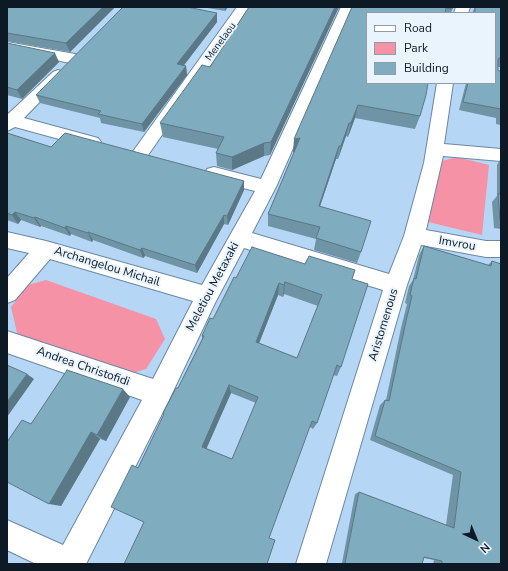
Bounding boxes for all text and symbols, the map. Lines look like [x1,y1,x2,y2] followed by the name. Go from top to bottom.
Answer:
[366,12,496,84] legend
[404,20,432,36] text: Road
[203,21,239,63] street label: Menelaou
[404,40,428,56] text: Park
[404,60,449,76] text: Building
[437,234,477,254] street label: Imvrou
[184,240,242,334] street label: Meletiou Metaxaki
[52,244,162,290] street label: Archangelou Michail
[366,287,402,363] street label: Aristomenous
[35,344,131,390] street label: Andrea Christofidi
[456,519,496,559] north arrow
[477,540,493,556] text: N

